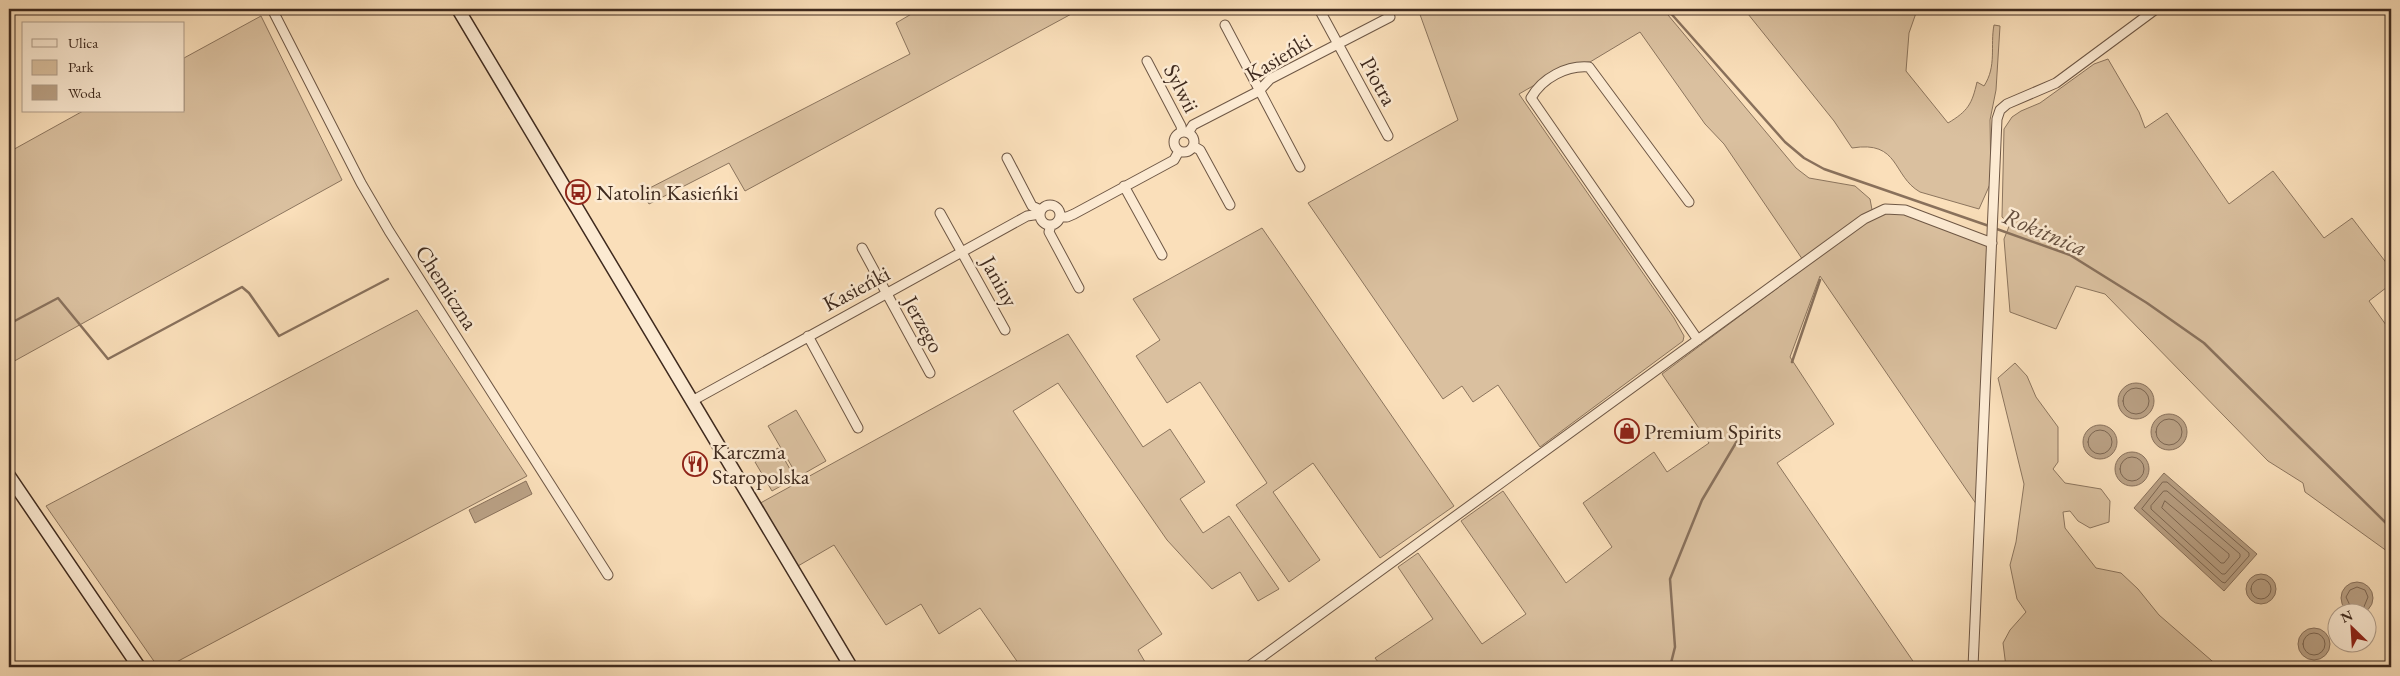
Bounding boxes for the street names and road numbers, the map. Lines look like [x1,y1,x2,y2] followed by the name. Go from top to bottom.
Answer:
[1240,26,1317,88] street label: Kasieńki
[1353,52,1404,111] street label: Piotra
[1157,59,1206,118] street label: Sylwii
[409,239,485,335] street label: Chemiczna
[973,249,1025,312] street label: Janiny
[818,259,895,318] street label: Kasieńki
[895,289,951,358] street label: Jerzego

